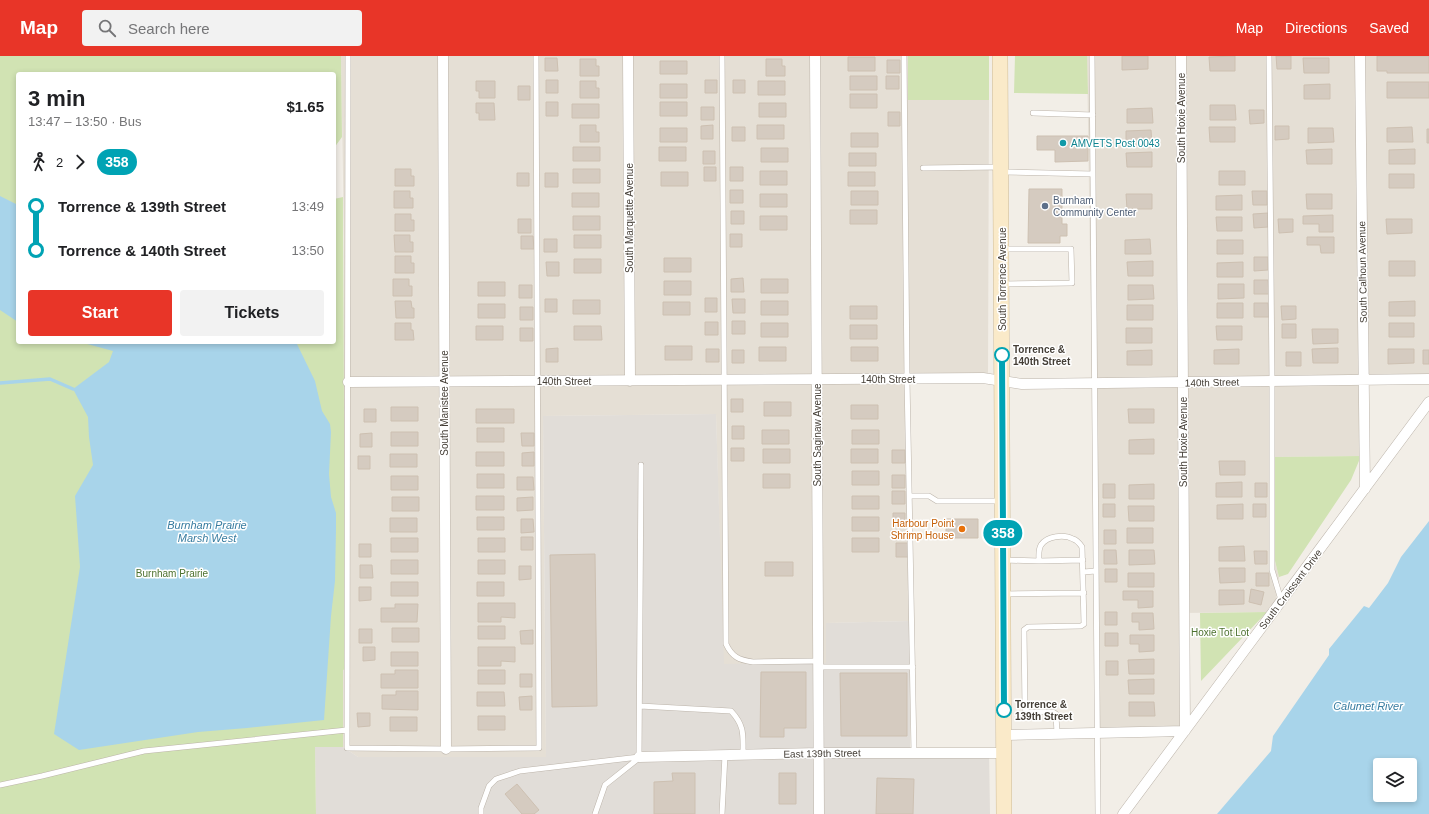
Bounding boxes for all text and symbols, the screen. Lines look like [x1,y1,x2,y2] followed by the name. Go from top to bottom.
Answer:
[82,10,362,46] search box
[20,17,58,38] text: Map
[96,17,118,39] icon: search
[128,20,210,37] text: Search here
[1236,20,1263,36] text: Map
[1285,20,1347,36] text: Directions
[1369,20,1409,36] text: Saved
[1176,72,1187,163] street label: South Hoxie Avenue
[28,86,85,111] text: 3 min
[286,98,324,115] text: $1.65
[28,114,141,129] text: 13:47 – 13:50 · Bus
[1058,138,1068,148] marker: AMVETS Post 0043
[1071,138,1160,149] place label: AMVETS Post 0043
[28,151,50,173] icon: walk
[69,151,91,173] icon: forward
[105,154,129,170] text: 358
[56,155,63,170] text: 2
[624,163,635,273] street label: South Marquette Avenue
[1053,195,1137,218] place label: Burnham Community Center
[58,198,226,215] text: Torrence & 139th Street
[291,199,324,214] text: 13:49
[1040,201,1050,211] marker: Burnham Community Center
[1356,220,1369,323] street label: South Calhoun Avenue
[997,227,1008,331] street label: South Torrence Avenue
[58,242,226,259] text: Torrence & 140th Street
[291,243,324,258] text: 13:50
[28,290,172,336] button: Start
[180,290,324,336] button: Tickets
[1013,344,1071,367] place label: Torrence & 140th Street
[994,347,1010,363] marker: Torrence & 140th Street
[439,350,450,456] street label: South Manistee Avenue
[861,374,915,385] street label: 140th Street
[537,376,591,387] street label: 140th Street
[1185,377,1240,388] street label: 140th Street
[812,383,823,487] street label: South Saginaw Avenue
[1178,396,1189,487] street label: South Hoxie Avenue
[891,518,954,541] place label: Harbour Point Shrimp House
[167,519,247,544] water label: Burnham Prairie Marsh West
[980,520,1026,546] line badge: 358
[957,524,967,534] marker: Harbour Point Shrimp House
[991,525,1015,541] text: 358
[1257,547,1324,631] street label: South Croissant Drive
[136,568,209,579] park label: Burnham Prairie
[1191,627,1249,638] park label: Hoxie Tot Lot
[1015,699,1073,722] place label: Torrence & 139th Street
[1333,700,1404,712] water label: Calumet River
[996,702,1012,718] marker: Torrence & 139th Street
[783,747,861,760] street label: East 139th Street
[1373,758,1417,802] map controls
[1373,758,1417,802] button: layers

